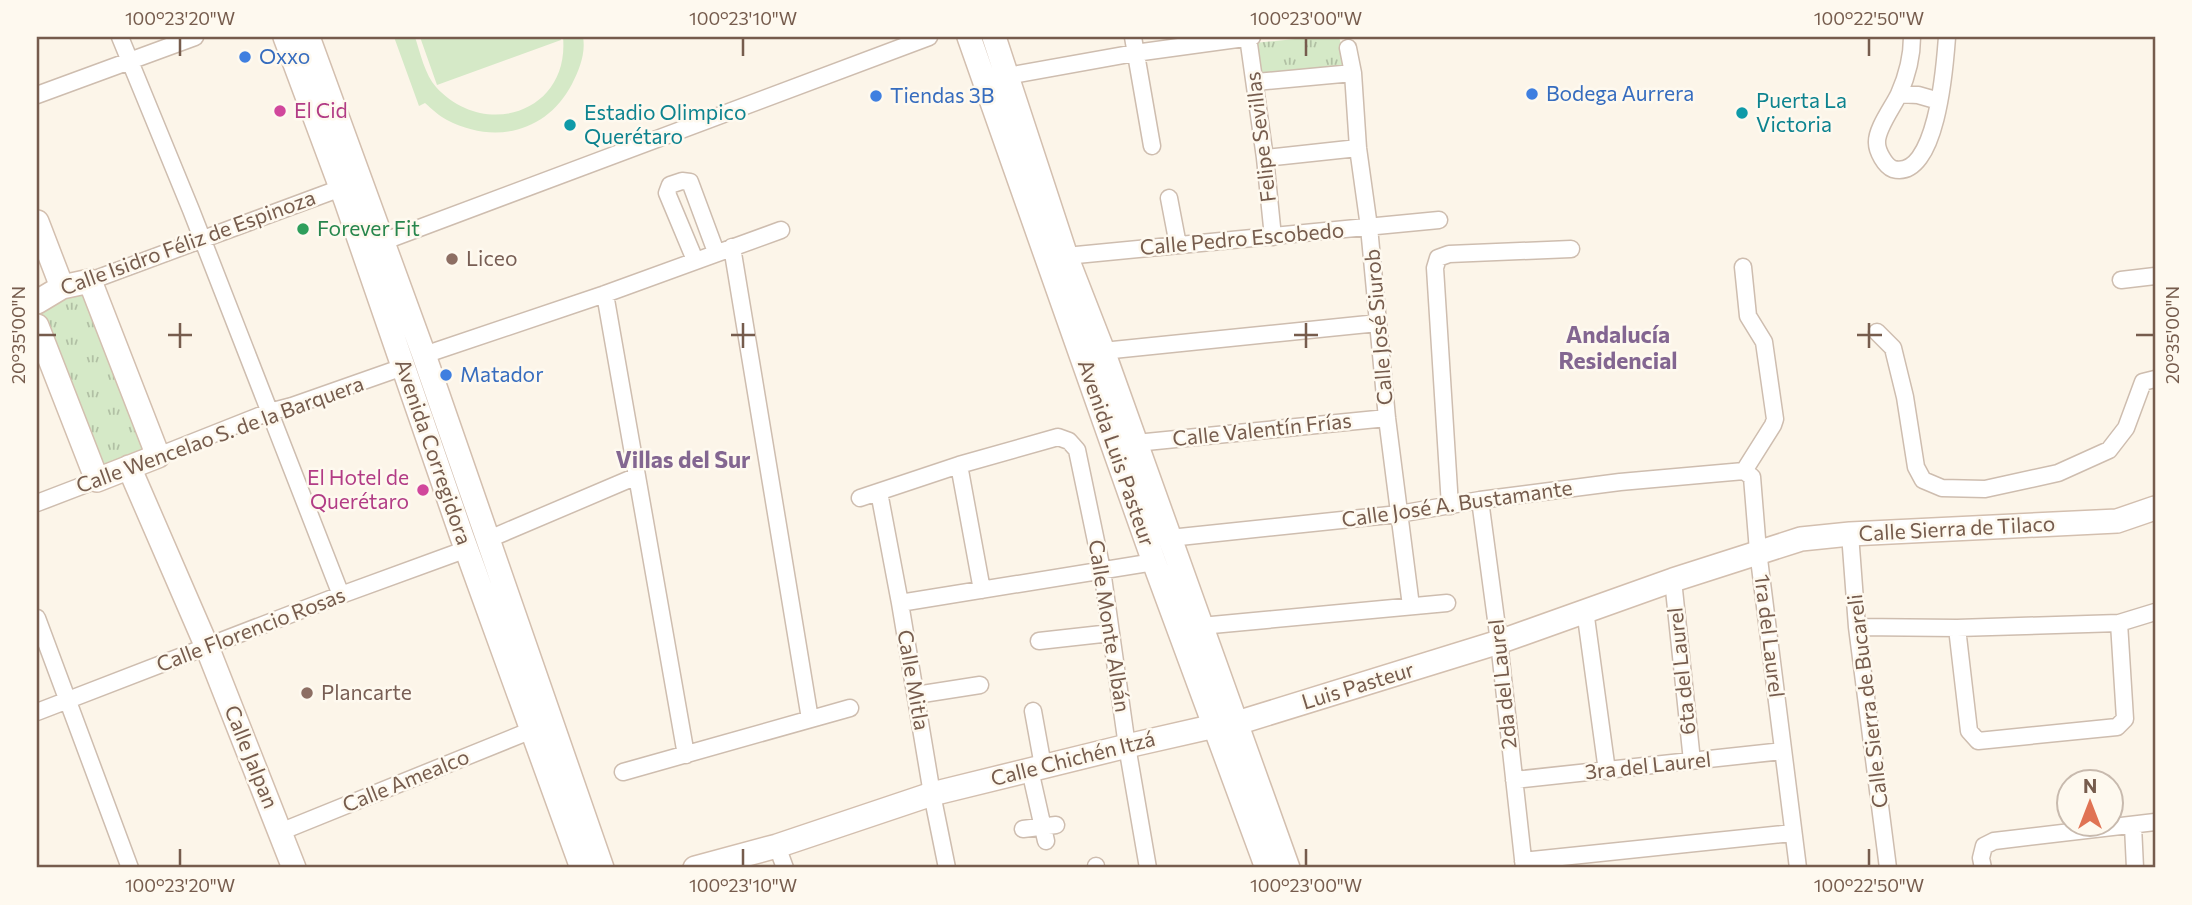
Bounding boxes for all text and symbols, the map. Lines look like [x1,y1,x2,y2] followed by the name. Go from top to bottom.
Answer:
[125,7,235,29] text: 100°23'20"W
[689,7,797,29] text: 100°23'10"W
[1250,7,1362,29] text: 100°23'00"W
[1814,7,1924,29] text: 100°22'50"W
[259,43,310,68] place label: Oxxo
[237,49,253,65] marker: Oxxo
[1239,70,1280,204] street label: Felipe Sevillas
[1546,80,1694,105] place label: Bodega Aurrera
[890,82,994,107] place label: Tiendas 3B
[1524,86,1540,102] marker: Bodega Aurrera
[1756,87,1847,136] place label: Puerta La Victoria
[868,88,884,104] marker: Tiendas 3B
[294,97,348,122] place label: El Cid
[584,99,747,148] place label: Estadio Olimpico Querétaro
[272,103,288,119] marker: El Cid
[1734,105,1750,121] marker: Puerta La Victoria
[562,117,578,133] marker: Estadio Olimpico Querétaro
[57,184,318,299] street label: Calle Isidro Féliz de Espinoza
[317,215,420,240] place label: Forever Fit
[1139,216,1345,259] street label: Calle Pedro Escobedo
[295,221,311,237] marker: Forever Fit
[466,245,517,270] place label: Liceo
[1358,248,1397,406] street label: Calle José Siurob
[444,251,460,267] marker: Liceo
[7,286,29,384] text: 20°35'00"N
[2161,286,2183,384] text: 20°35'00"N
[1558,320,1678,374] district label: Andalucía Residencial
[391,355,478,548] street label: Avenida Corregidora
[1074,356,1161,549] street label: Avenida Luis Pasteur
[460,361,544,386] place label: Matador
[438,367,454,383] marker: Matador
[72,370,367,497] street label: Calle Wencelao S. de la Barquera
[1171,407,1353,450] street label: Calle Valentín Frías
[615,445,751,473] district label: Villas del Sur
[307,464,409,513] place label: El Hotel de Querétaro
[1340,474,1574,531] street label: Calle José A. Bustamante
[415,482,431,498] marker: El Hotel de Querétaro
[1858,510,2056,545] street label: Calle Sierra de Tilaco
[1084,538,1136,714] street label: Calle Monte Albán
[1751,573,1790,699] street label: 1ra del Laurel
[152,581,348,676] street label: Calle Florencio Rosas
[1841,593,1892,810] street label: Calle Sierra de Bucareli
[1661,606,1700,736] street label: 6ta del Laurel
[1482,618,1521,750] street label: 2da del Laurel
[893,628,936,732] street label: Calle Mitla
[1298,656,1417,713] street label: Luis Pasteur
[321,679,412,704] place label: Plancarte
[299,685,315,701] marker: Plancarte
[220,701,284,812] street label: Calle Jalpan
[988,725,1157,790] street label: Calle Chichén Itzá
[339,743,472,816] street label: Calle Amealco
[1583,745,1712,784] street label: 3ra del Laurel
[2056,768,2126,838] north arrow
[2083,774,2097,797] text: N
[125,874,235,896] text: 100°23'20"W
[689,874,797,896] text: 100°23'10"W
[1250,874,1362,896] text: 100°23'00"W
[1814,874,1924,896] text: 100°22'50"W

